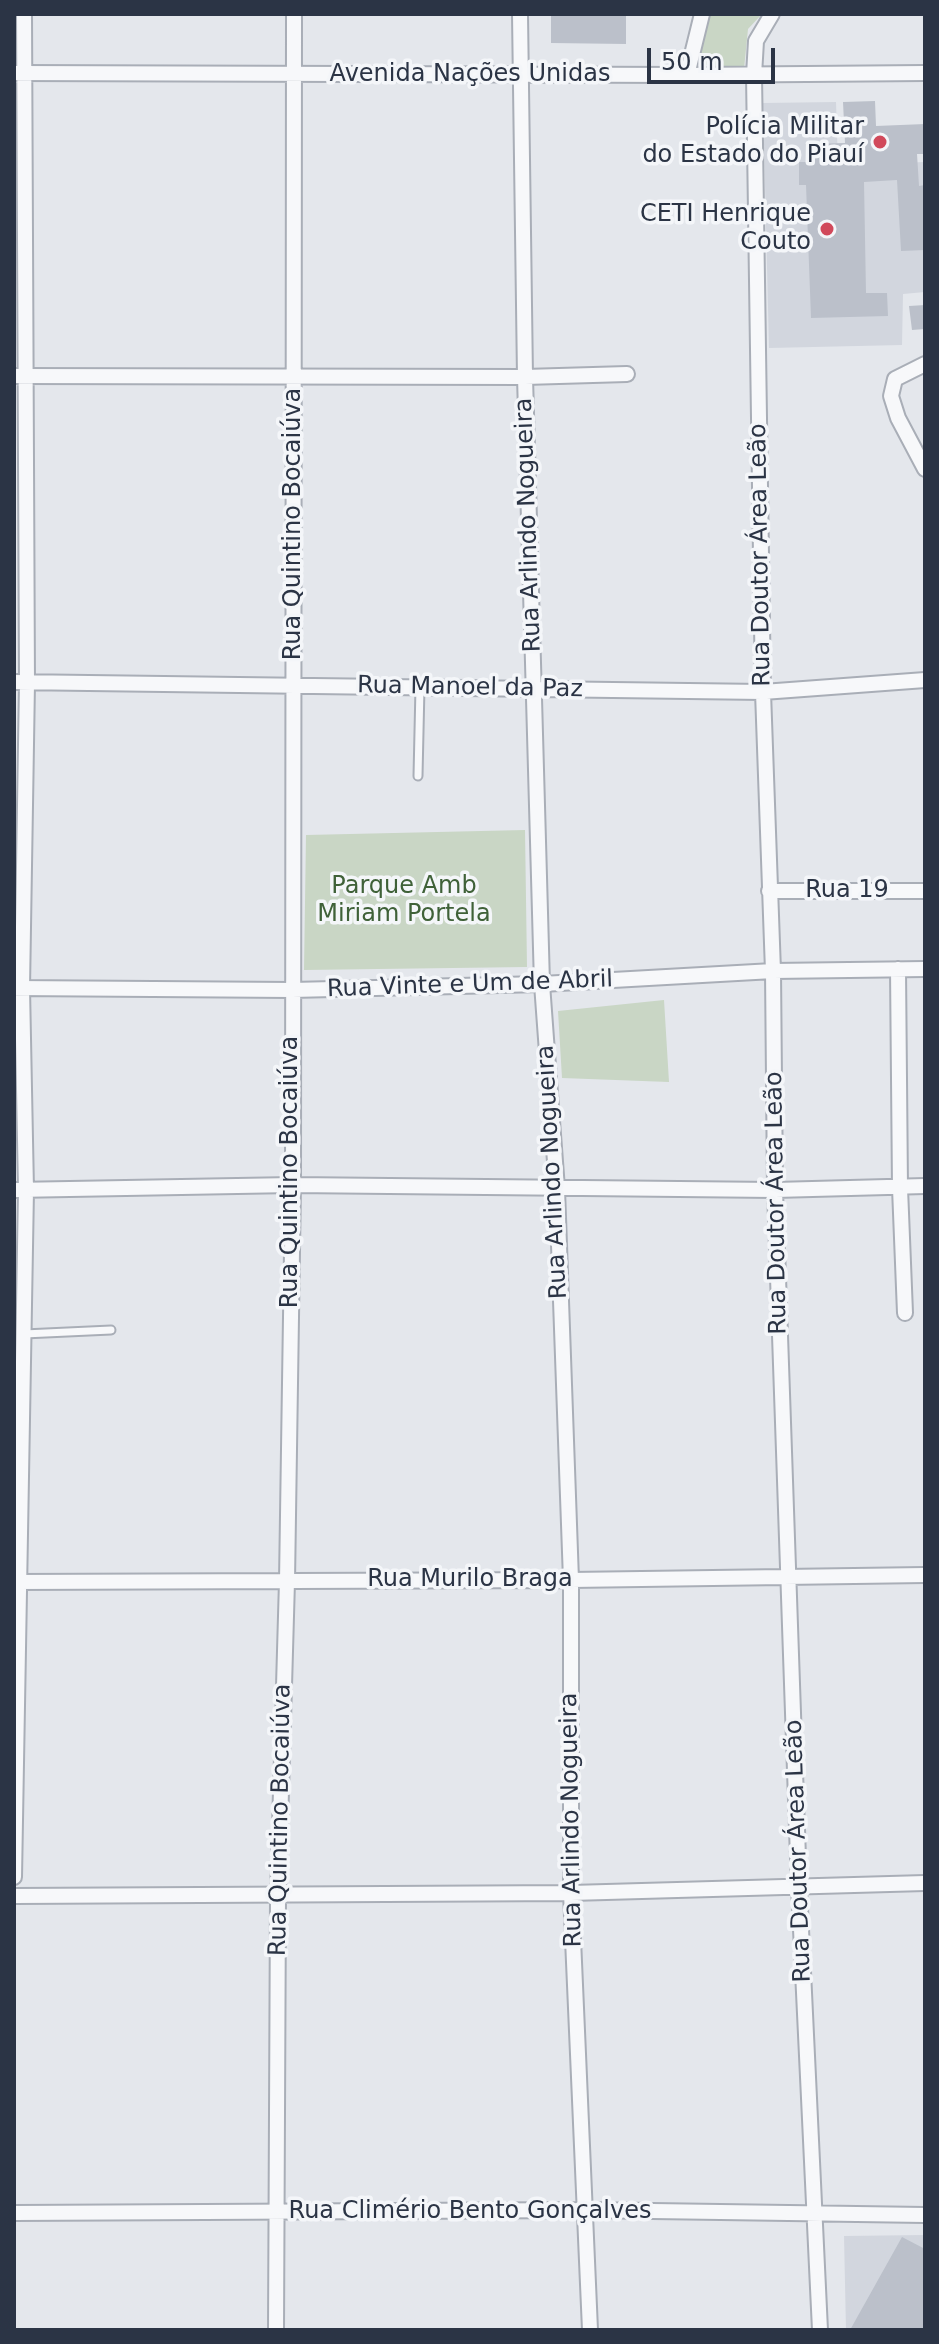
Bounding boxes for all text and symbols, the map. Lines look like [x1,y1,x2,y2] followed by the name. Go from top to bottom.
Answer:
[651,32,779,82] scale bar
[661,48,723,76] text: 50 m
[330,61,610,89] street label: Avenida Nações Unidas
[642,114,864,170] place label: Polícia Militar do Estado do Piauí
[871,133,889,151] marker: Polícia Militar do Estado do Piauí
[640,201,811,257] place label: CETI Henrique Couto
[818,220,836,238] marker: CETI Henrique Couto
[280,388,308,660] street label: Rua Quintino Bocaiúva
[510,397,548,653] street label: Rua Arlindo Nogueira
[744,423,778,687] street label: Rua Doutor Área Leão
[357,672,583,704] street label: Rua Manoel da Paz
[317,873,491,929] park label: Parque Amb Miriam Portela
[805,877,889,905] street label: Rua 19
[326,966,614,1004] street label: Rua Vinte e Um de Abril
[277,1036,305,1308] street label: Rua Quintino Bocaiúva
[532,1044,574,1300] street label: Rua Arlindo Nogueira
[760,1071,794,1335] street label: Rua Doutor Área Leão
[367,1566,573,1594] street label: Rua Murilo Braga
[264,1683,298,1957] street label: Rua Quintino Bocaiúva
[555,1692,589,1948] street label: Rua Arlindo Nogueira
[780,1719,818,1983] street label: Rua Doutor Área Leão
[289,2198,651,2226] street label: Rua Climério Bento Gonçalves

